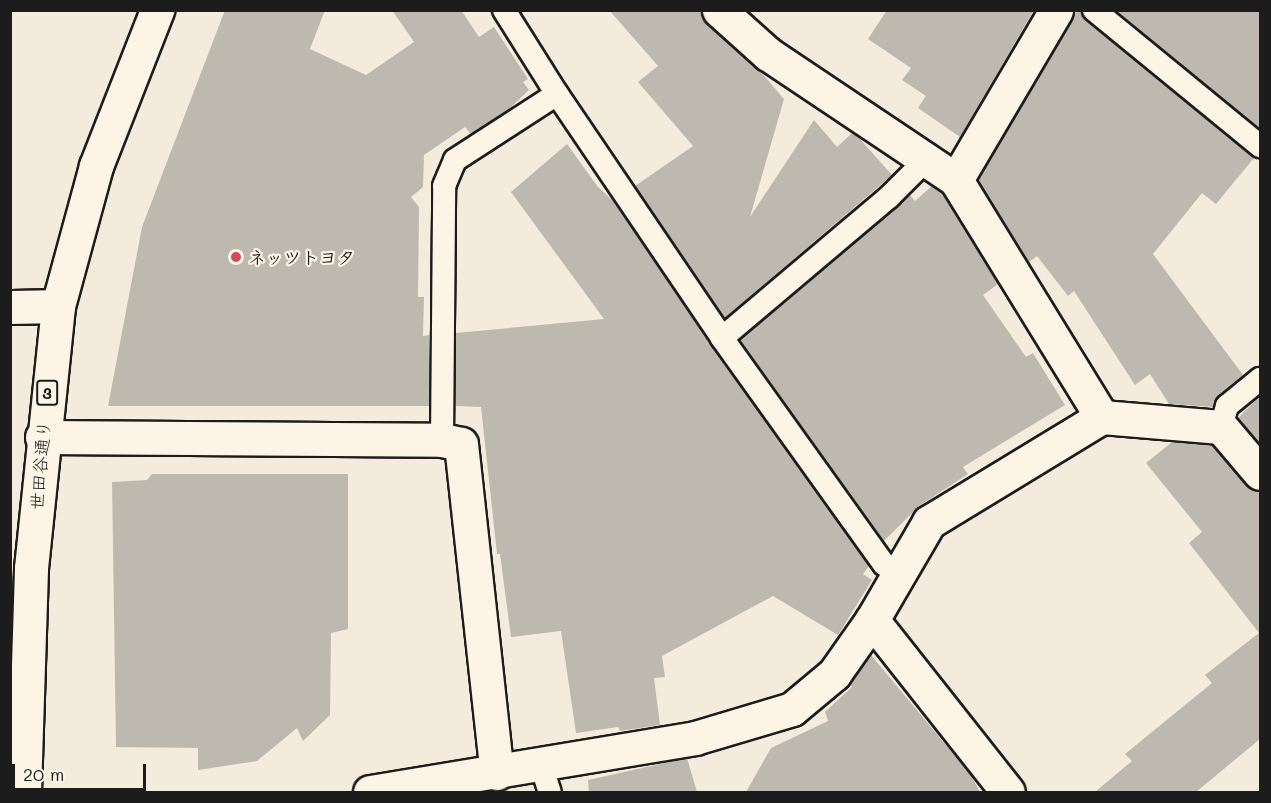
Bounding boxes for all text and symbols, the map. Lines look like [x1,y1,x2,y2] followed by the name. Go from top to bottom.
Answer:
[248,246,356,268] place label: ネッツトヨタ
[229,250,243,264] marker: ネッツトヨタ
[35,380,59,406] road number: 3
[25,419,55,511] street label: 世田谷通り
[15,752,148,790] scale bar
[23,762,64,786] text: 20 m

